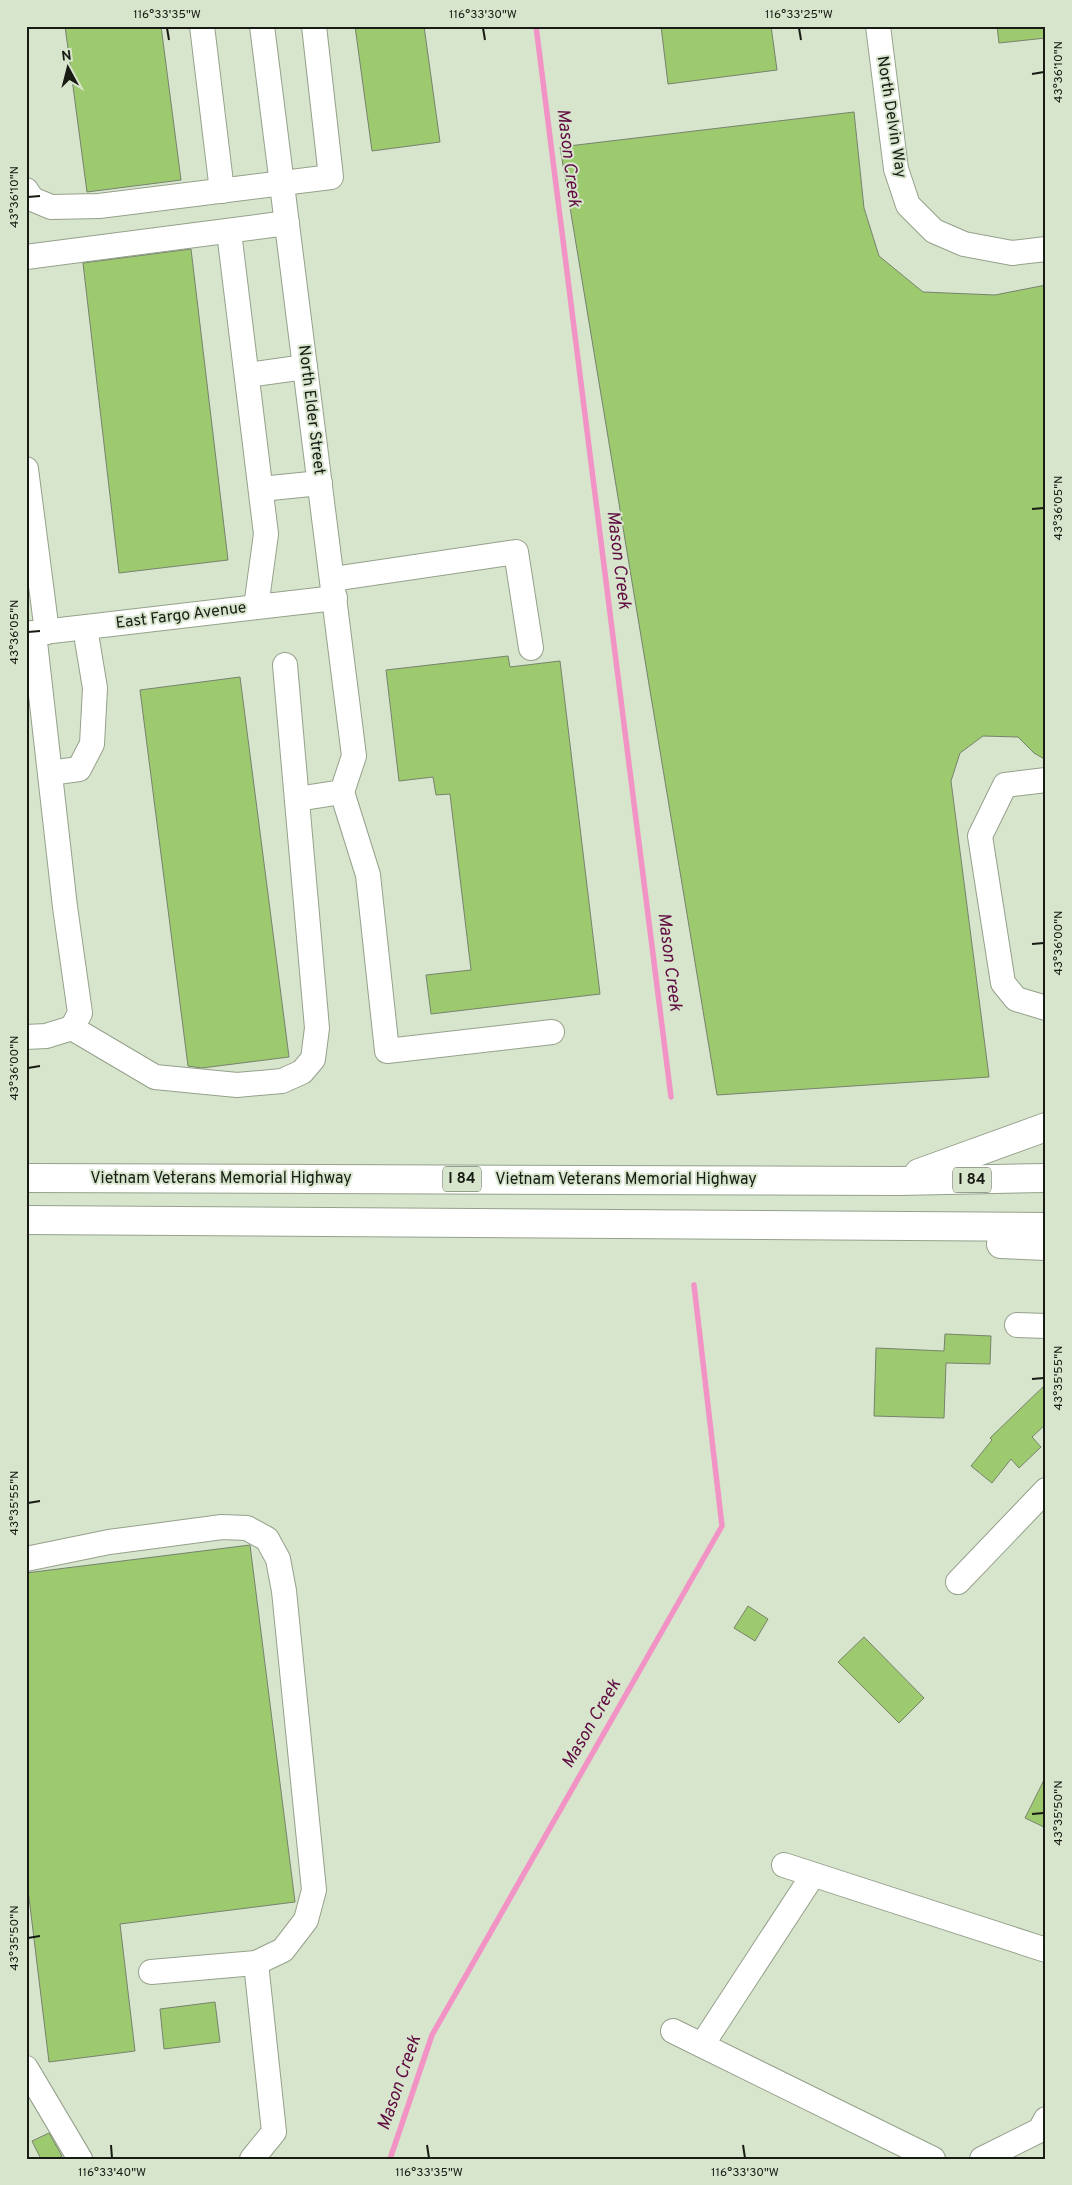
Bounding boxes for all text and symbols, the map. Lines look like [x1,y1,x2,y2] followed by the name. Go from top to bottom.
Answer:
[133,7,201,23] text: 116°33'35"W
[449,7,517,23] text: 116°33'30"W
[765,7,833,23] text: 116°33'25"W
[1051,41,1067,103] text: 43°36'10"N
[42,42,92,92] north arrow
[61,48,73,66] text: N
[871,55,911,179] street label: North Delvin Way
[551,107,586,210] water label: Mason Creek
[7,166,23,228] text: 43°36'10"N
[293,344,329,476] street label: North Elder Street
[1051,475,1067,541] text: 43°36'05"N
[601,509,636,612] water label: Mason Creek
[114,598,248,634] street label: East Fargo Avenue
[7,599,23,665] text: 43°36'05"N
[1051,910,1067,976] text: 43°36'00"N
[652,911,687,1014] water label: Mason Creek
[7,1035,23,1101] text: 43°36'00"N
[443,1166,481,1192] road number: I 84
[953,1168,991,1192] road number: I 84
[90,1169,352,1189] street label: Vietnam Veterans Memorial Highway
[495,1170,757,1190] street label: Vietnam Veterans Memorial Highway
[1051,1345,1067,1411] text: 43°35'55"N
[7,1470,23,1536] text: 43°35'55"N
[557,1675,627,1773] water label: Mason Creek
[1051,1780,1067,1846] text: 43°35'50"N
[7,1905,23,1971] text: 43°35'50"N
[373,2032,427,2134] water label: Mason Creek
[78,2165,146,2181] text: 116°33'40"W
[395,2165,463,2181] text: 116°33'35"W
[711,2165,779,2181] text: 116°33'30"W

